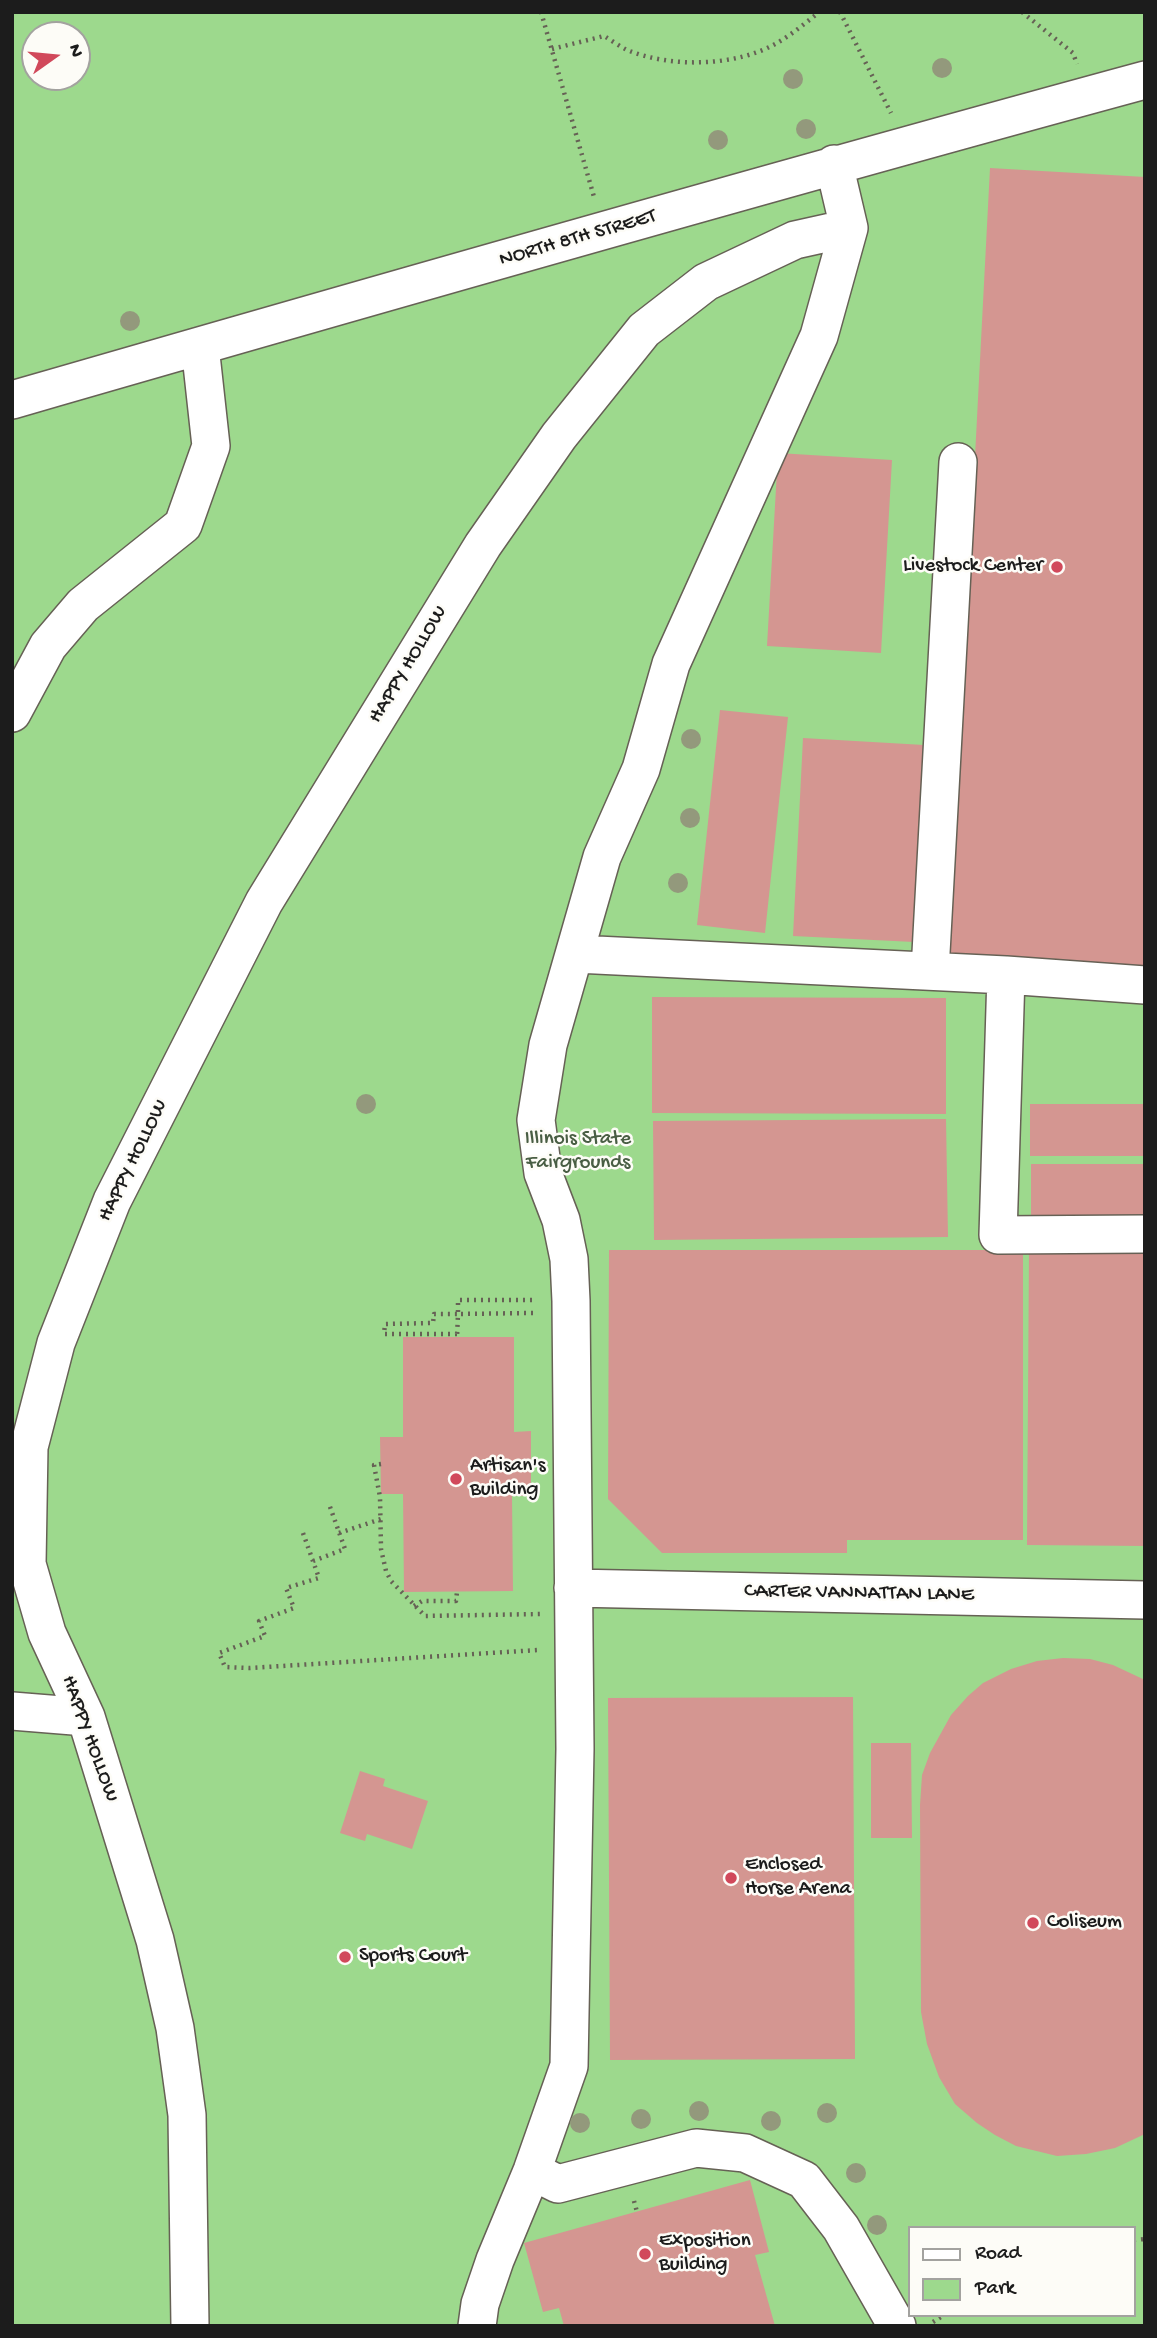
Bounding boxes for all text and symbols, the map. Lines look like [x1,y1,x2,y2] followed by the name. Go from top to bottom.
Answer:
[21,21,91,91] north arrow
[62,42,88,60] text: N
[497,205,659,273] street label: NORTH 8TH STREET
[903,554,1043,580] place label: Livestock Center
[1049,559,1065,575] marker: Livestock Center
[364,602,454,728] street label: HAPPY HOLLOW
[94,1096,174,1226] street label: HAPPY HOLLOW
[525,1127,631,1177] park label: Illinois State Fairgrounds
[470,1454,545,1504] place label: Artisan's Building
[448,1471,464,1487] marker: Artisan's Building
[744,1579,974,1609] street label: CARTER VANNATTAN LANE
[54,1672,124,1806] street label: HAPPY HOLLOW
[745,1853,851,1903] place label: Enclosed Horse Arena
[723,1870,739,1886] marker: Enclosed Horse Arena
[1047,1910,1122,1936] place label: Coliseum
[1025,1915,1041,1931] marker: Coliseum
[359,1944,467,1970] place label: Sports Court
[337,1949,353,1965] marker: Sports Court
[908,2226,1136,2317] legend
[659,2229,751,2279] place label: Exposition Building
[975,2242,1021,2267] text: Road
[637,2246,653,2262] marker: Exposition Building
[975,2277,1015,2302] text: Park

